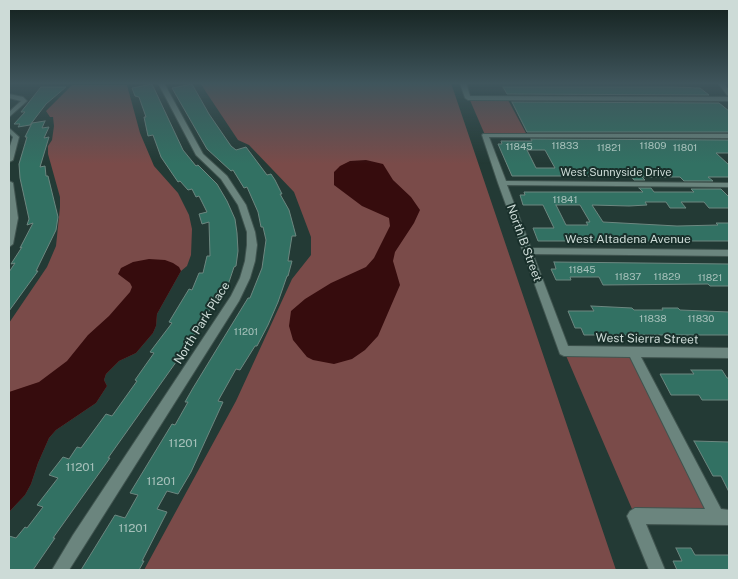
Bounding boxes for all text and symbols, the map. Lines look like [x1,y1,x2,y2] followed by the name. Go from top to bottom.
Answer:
[551,140,579,152] house number: 11833
[640,140,666,152] house number: 11809
[505,141,533,153] house number: 11845
[597,142,621,154] house number: 11821
[673,142,697,154] house number: 11801
[561,166,671,180] street label: West Sunnyside Drive
[553,194,577,206] house number: 11841
[503,203,545,283] street label: North B Street
[565,232,691,246] street label: West Altadena Avenue
[568,264,596,276] house number: 11845
[615,271,641,283] house number: 11837
[654,271,680,283] house number: 11829
[698,272,722,284] house number: 11821
[171,279,233,367] street label: North Park Place
[639,313,667,325] house number: 11838
[688,313,714,325] house number: 11830
[234,326,258,338] house number: 11201
[596,331,698,347] street label: West Sierra Street
[168,436,198,450] house number: 11201
[65,460,95,474] house number: 11201
[146,474,176,488] house number: 11201
[118,521,148,535] house number: 11201

